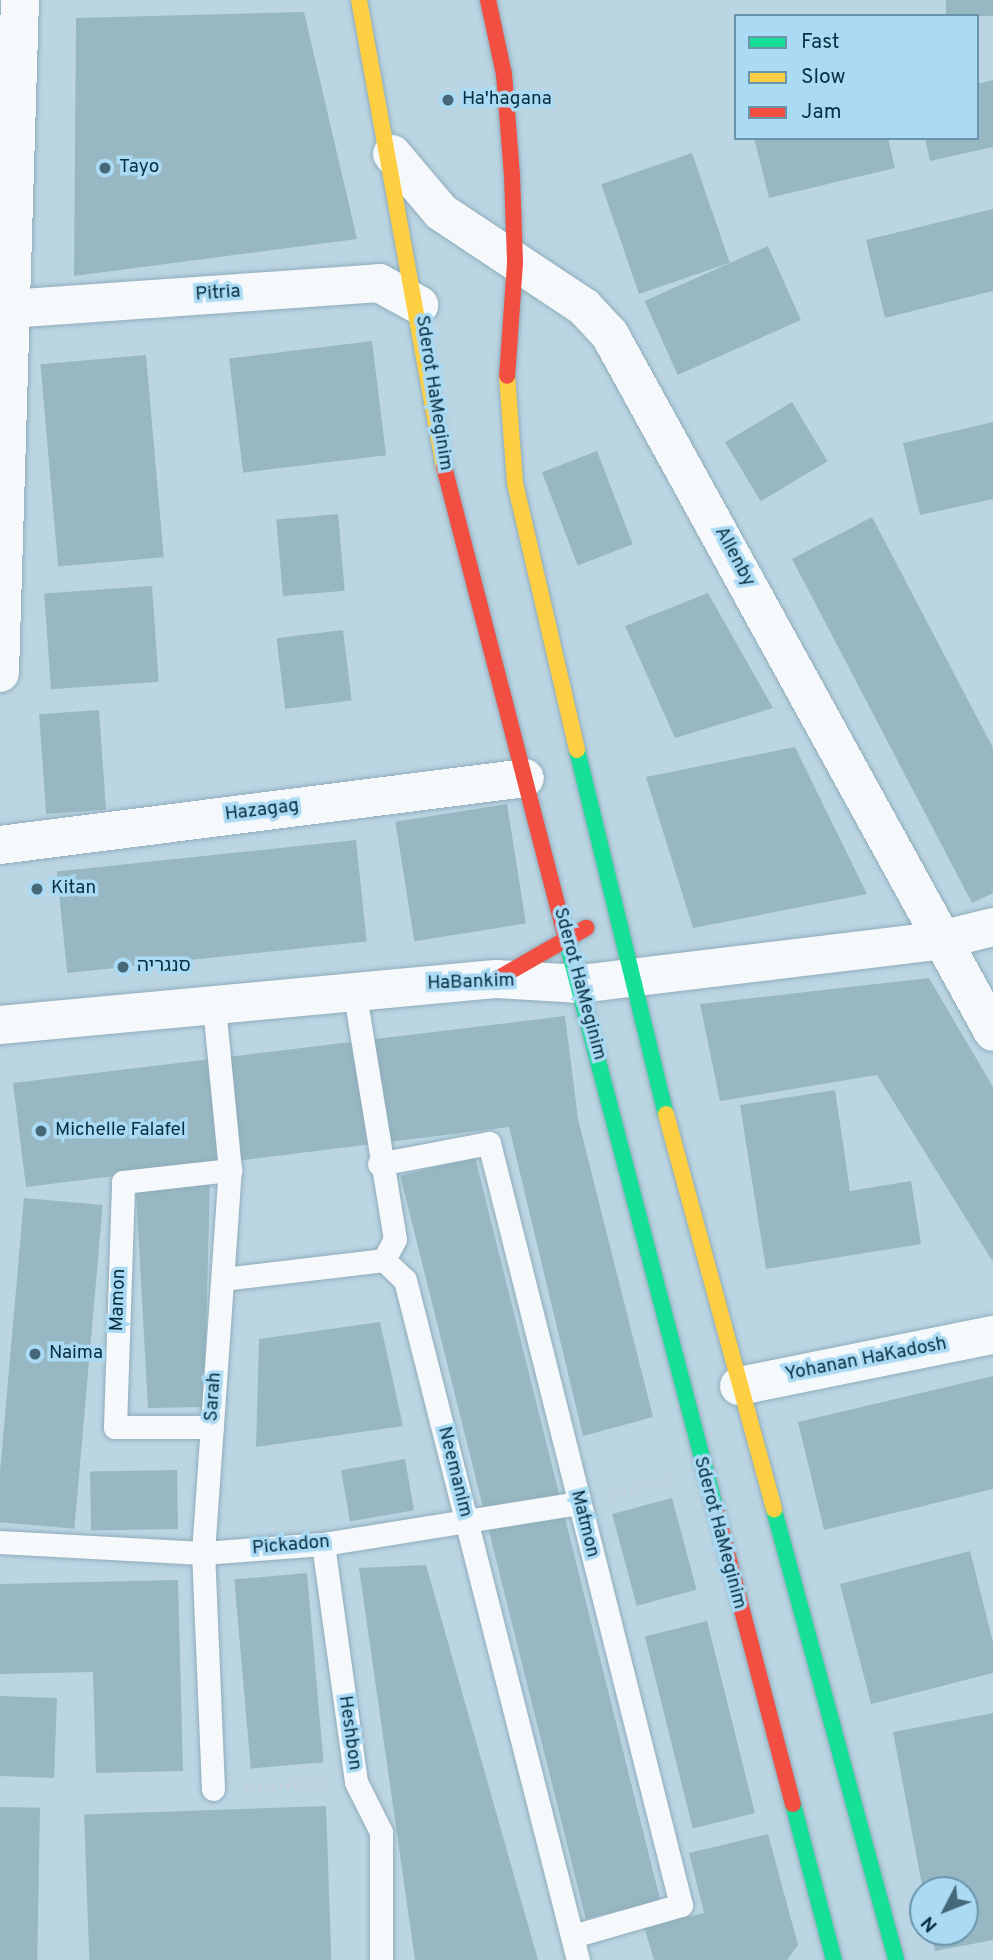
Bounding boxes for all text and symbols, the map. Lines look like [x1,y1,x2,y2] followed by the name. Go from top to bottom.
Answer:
[734,14,979,140] legend
[801,29,840,56] text: Fast
[801,64,846,91] text: Slow
[462,89,552,111] place label: Ha'hagana
[440,92,456,108] marker: Ha'hagana
[801,99,842,126] text: Jam
[119,157,159,179] place label: Tayo
[97,160,113,176] marker: Tayo
[195,281,241,307] street label: Pitria
[409,314,457,472] street label: Sderot HaMeginim
[709,523,759,591] street label: Allenby
[224,795,300,827] street label: Hazagag
[51,878,96,900] place label: Kitan
[29,881,45,897] marker: Kitan
[548,905,610,1063] street label: Sderot HaMeginim
[137,956,191,978] place label: סנגריה
[115,959,131,975] marker: סנגריה
[427,970,515,996] street label: HaBankim
[55,1120,186,1142] place label: Michelle Falafel
[33,1123,49,1139] marker: Michelle Falafel
[107,1268,131,1332] street label: Mamon
[783,1333,949,1387] street label: Yohanan HaKadosh
[49,1343,103,1365] place label: Naima
[27,1346,43,1362] marker: Naima
[201,1372,227,1422] street label: Sarah
[432,1424,476,1520] street label: Neemanim
[688,1454,750,1612] street label: Sderot HaMeginim
[565,1488,603,1560] street label: Matmon
[251,1531,331,1561] street label: Pickadon
[332,1694,366,1772] street label: Heshbon
[909,1876,979,1946] north arrow
[916,1911,943,1937] text: N

